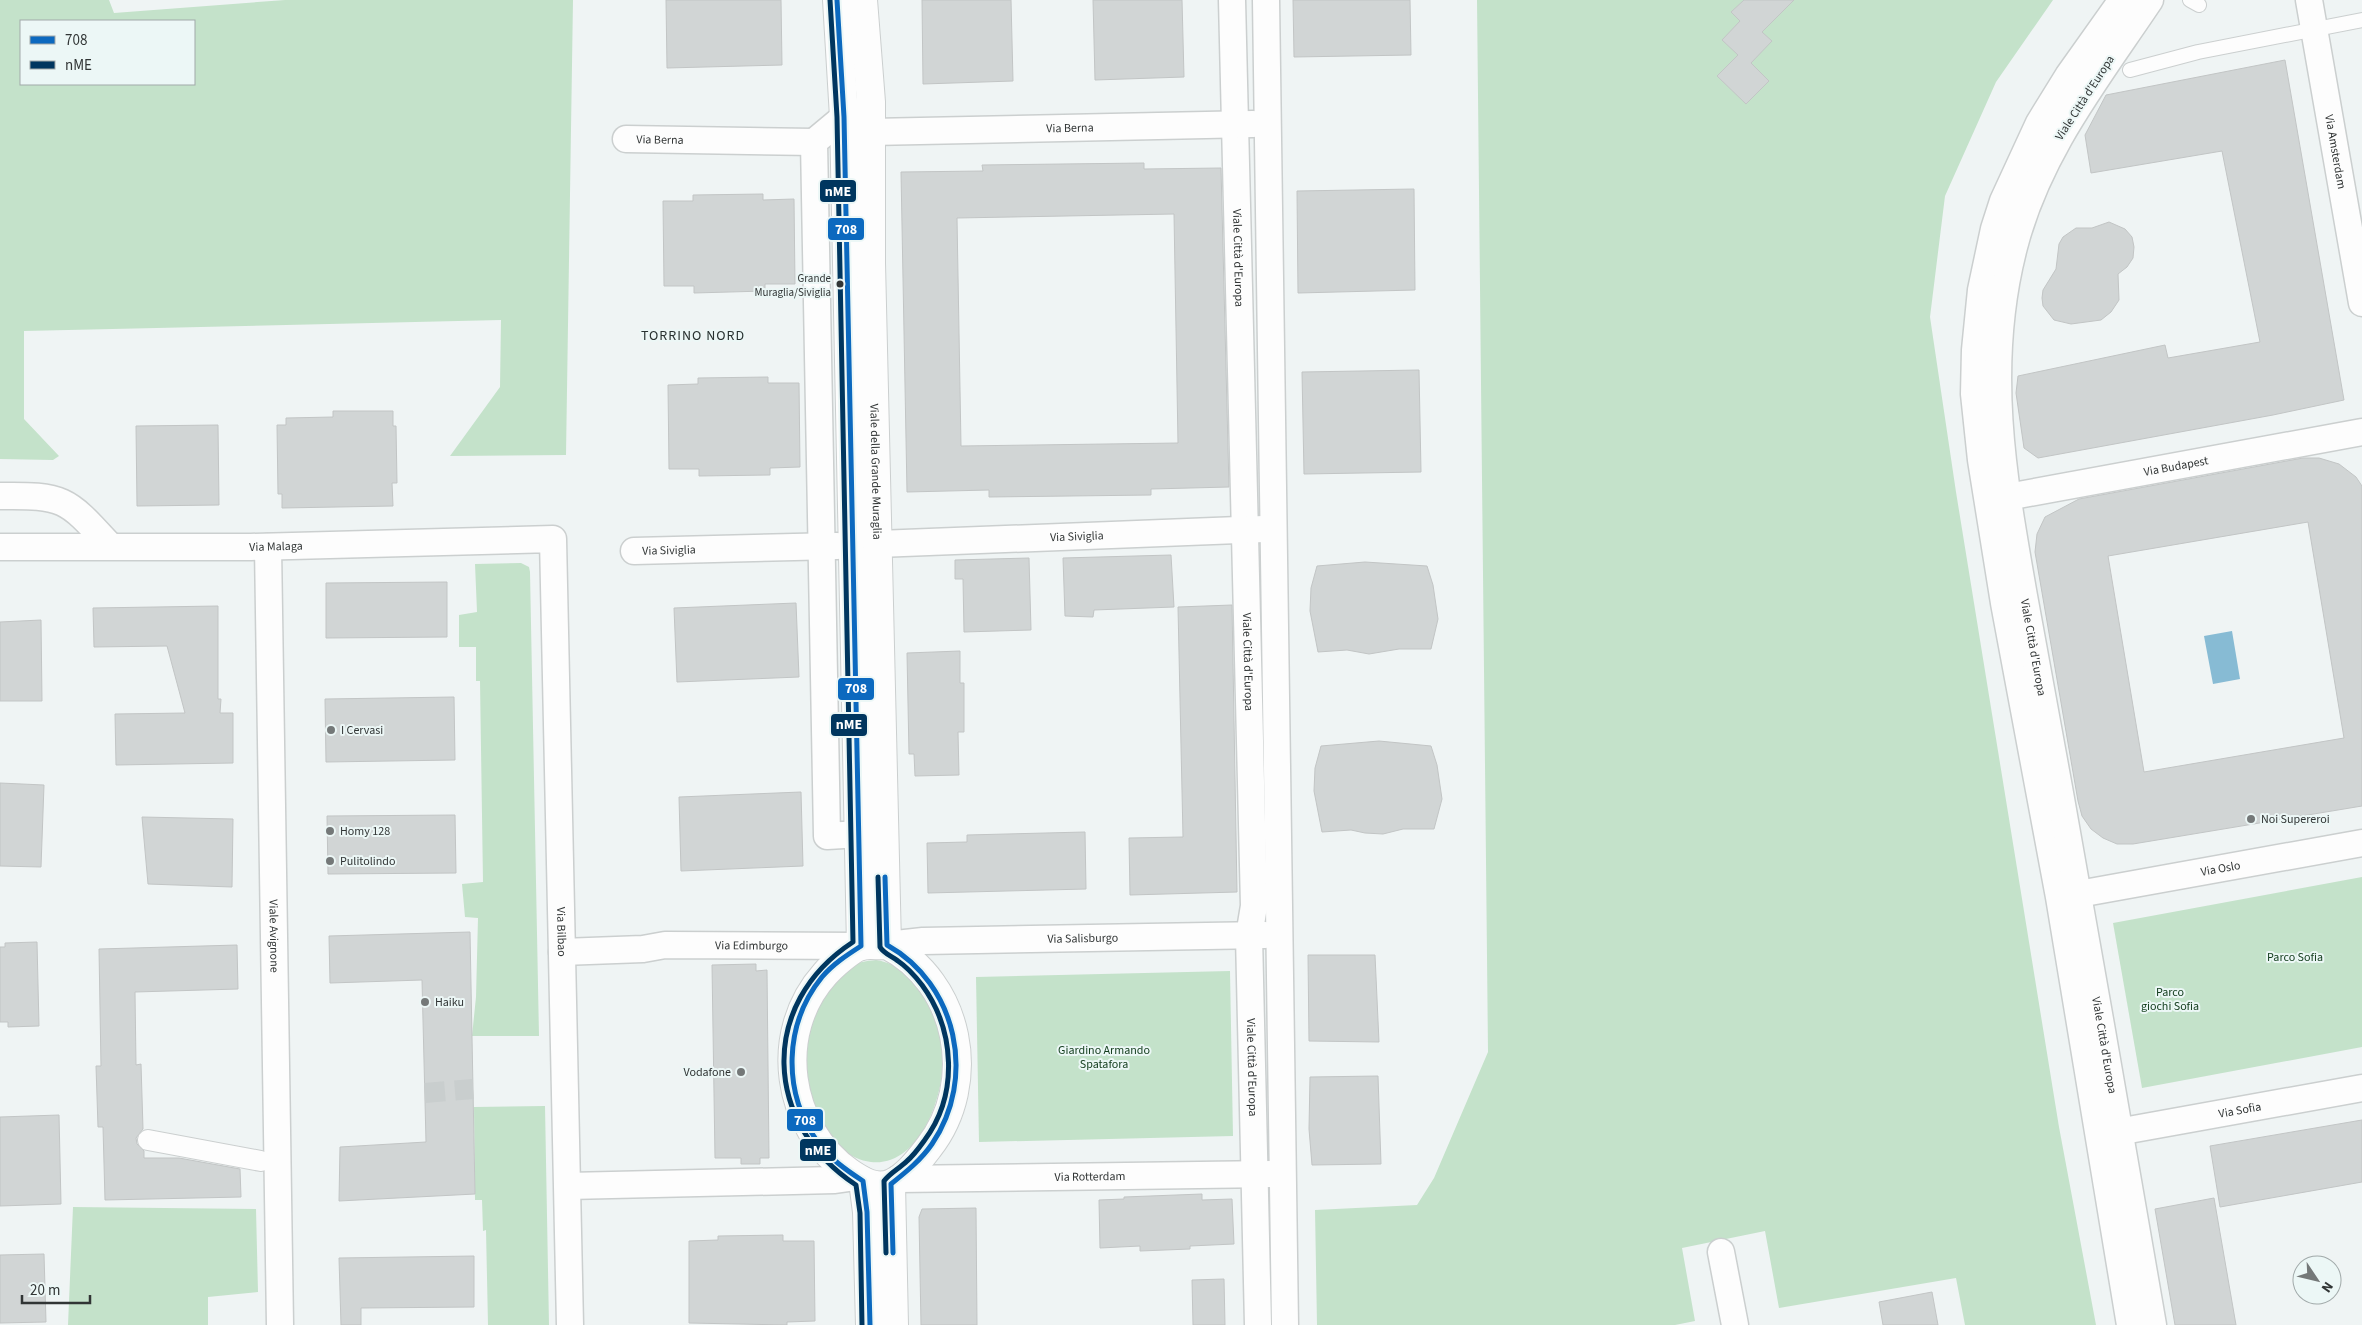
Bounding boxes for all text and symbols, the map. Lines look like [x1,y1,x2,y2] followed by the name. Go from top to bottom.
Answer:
[20,20,195,85] legend
[65,30,87,51] text: 708
[2051,52,2119,144] street label: Viale Città d'Europa
[65,55,92,76] text: nME
[2321,113,2350,190] street label: Via Amsterdam
[1046,119,1094,137] street label: Via Berna
[636,131,684,148] street label: Via Berna
[819,179,857,203] line badge: nME
[825,182,851,202] text: nME
[1229,209,1248,307] street label: Viale Città d'Europa
[827,217,865,241] line badge: 708
[835,220,857,240] text: 708
[754,271,832,300] place label: Grande Muraglia/Siviglia
[835,279,845,289] marker: Grande Muraglia/Siviglia
[641,326,745,346] district label: TORRINO NORD
[866,403,886,540] street label: Viale della Grande Muraglia
[2142,452,2210,480] street label: Via Budapest
[1050,527,1104,546] street label: Via Siviglia
[249,537,303,556] street label: Via Malaga
[642,541,696,559] street label: Via Siviglia
[2016,598,2051,697] street label: Viale Città d'Europa
[1238,613,1258,711] street label: Viale Città d'Europa
[837,677,875,701] line badge: 708
[845,679,867,699] text: 708
[830,713,868,737] line badge: nME
[836,715,862,735] text: nME
[341,722,383,739] place label: I Cervasi
[325,724,337,736] marker: I Cervasi
[2261,811,2330,828] place label: Noi Supereroi
[2245,813,2257,825] marker: Noi Supereroi
[340,823,390,840] place label: Homy 128
[324,825,336,837] marker: Homy 128
[340,853,395,870] place label: Pulitolindo
[324,855,336,867] marker: Pulitolindo
[2199,857,2242,880] street label: Via Oslo
[265,899,283,973] street label: Viale Avignone
[552,907,571,957] street label: Via Bilbao
[1047,929,1118,947] street label: Via Salisburgo
[715,937,788,954] street label: Via Edimburgo
[2267,949,2323,966] park label: Parco Sofia
[2141,984,2199,1015] park label: Parco giochi Sofia
[435,994,464,1011] place label: Haiku
[2088,995,2121,1095] street label: Viale Città d'Europa
[419,996,431,1008] marker: Haiku
[1242,1018,1262,1117] street label: Viale Città d'Europa
[1058,1042,1150,1073] park label: Giardino Armando Spatafora
[683,1064,731,1081] place label: Vodafone
[735,1066,747,1078] marker: Vodafone
[2217,1098,2262,1122] street label: Via Sofia
[786,1108,824,1132] line badge: 708
[794,1111,816,1131] text: 708
[799,1138,837,1162] line badge: nME
[805,1141,831,1161] text: nME
[1054,1167,1126,1185] street label: Via Rotterdam
[2292,1255,2342,1305] north arrow
[22,1272,90,1304] scale bar
[2316,1277,2338,1296] text: N
[30,1280,60,1301] text: 20 m

